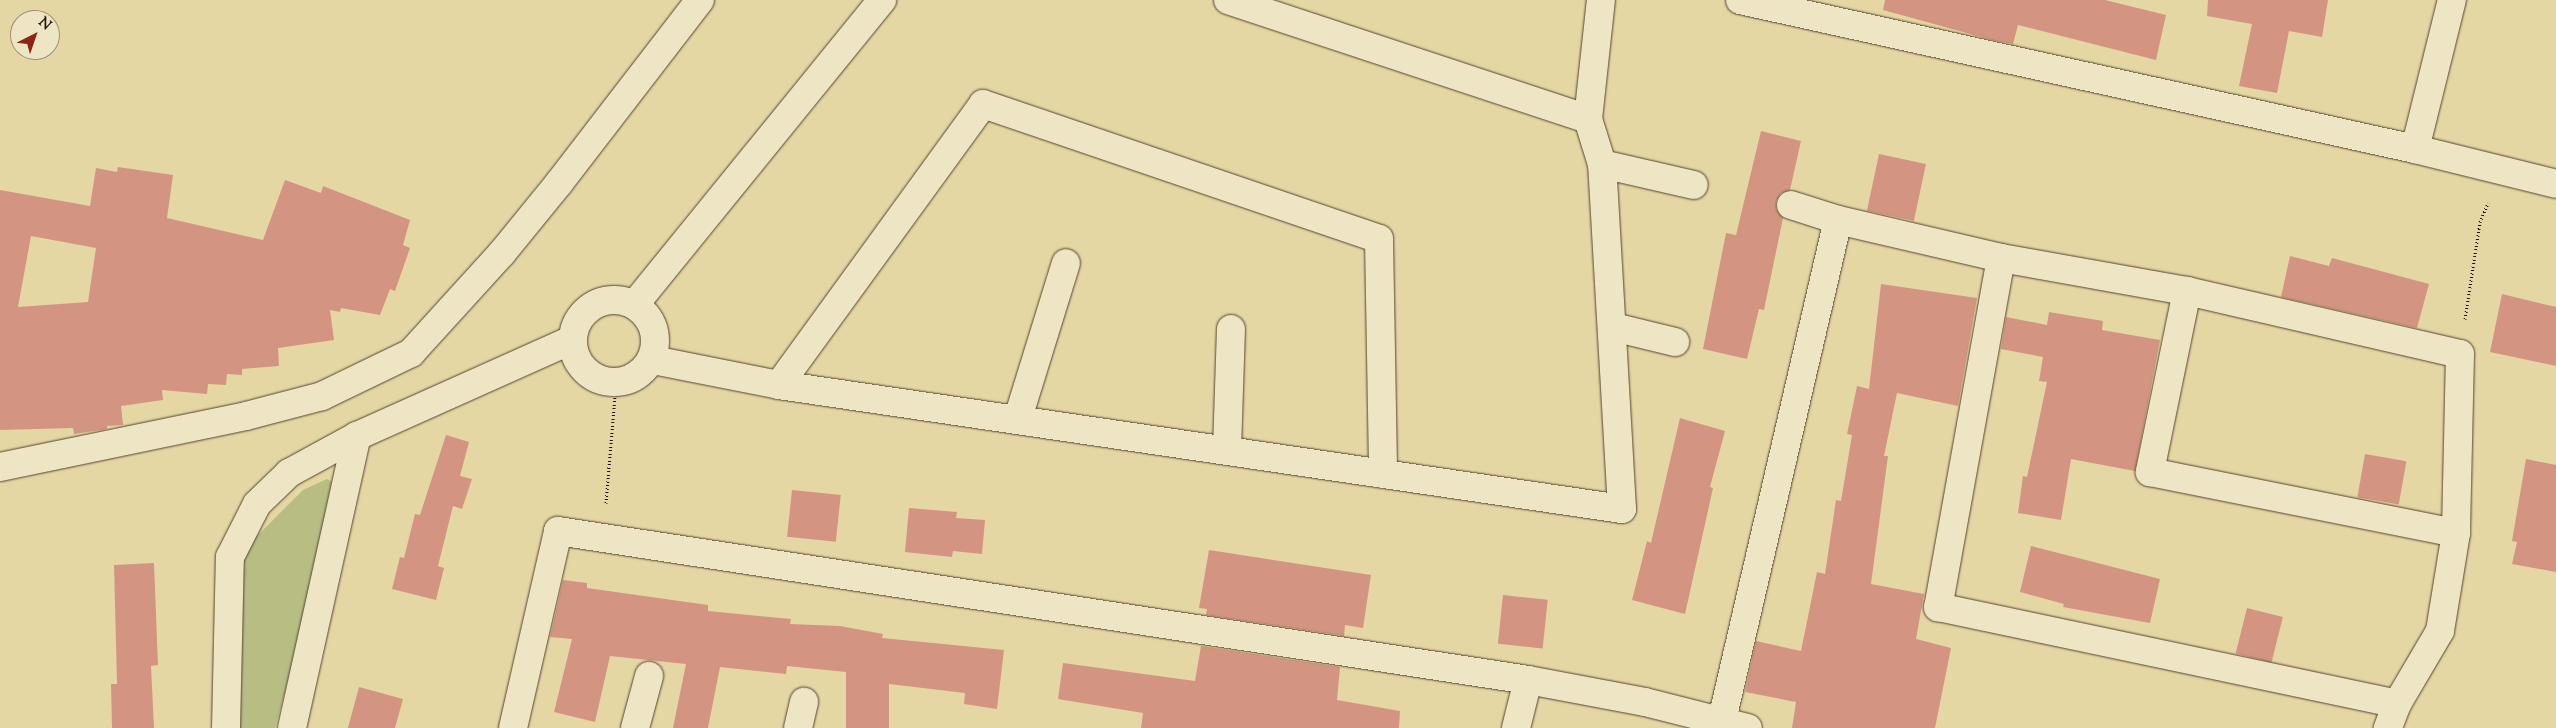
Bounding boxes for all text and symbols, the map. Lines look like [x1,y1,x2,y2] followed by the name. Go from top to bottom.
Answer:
[10,10,60,60] north arrow
[33,13,55,36] text: N

